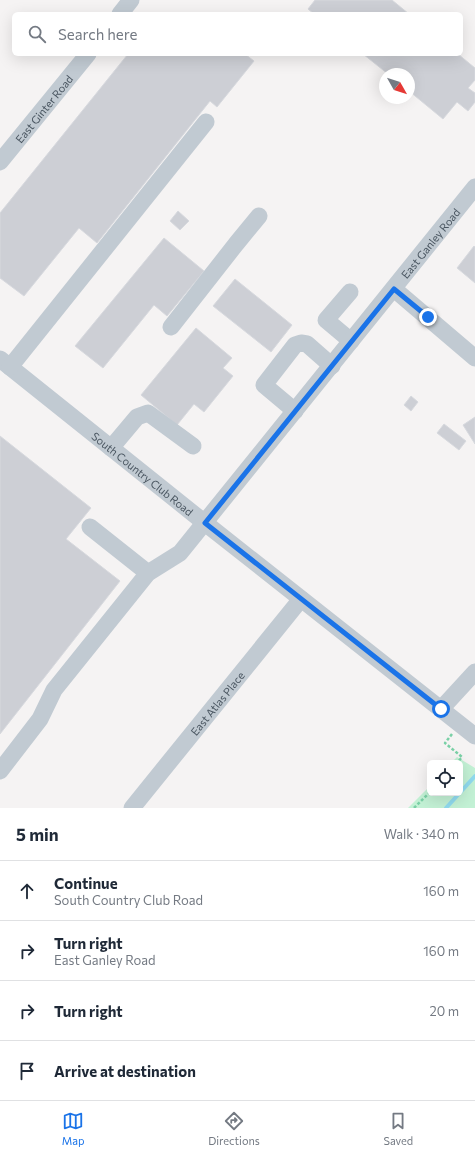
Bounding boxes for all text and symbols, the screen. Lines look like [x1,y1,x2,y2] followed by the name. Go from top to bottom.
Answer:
[12,12,463,56] search box
[26,23,48,45] icon: search
[58,25,137,43] text: Search here
[379,68,415,104] north arrow
[12,72,75,145] street label: East Ginter Road
[398,205,462,280] street label: East Ganley Road
[419,308,437,326] route end
[90,429,196,518] street label: South Country Club Road
[187,668,247,737] street label: East Atlas Place
[432,700,450,718] route start
[427,760,463,796] map controls
[427,760,463,796] button: locate
[16,824,59,845] text: 5 min
[384,826,459,842] text: Walk · 340 m
[54,874,118,892] text: Continue
[16,880,38,902] icon: ahead
[423,883,459,899] text: 160 m
[54,892,203,908] text: South Country Club Road
[54,934,123,952] text: Turn right
[16,940,38,962] icon: right
[423,943,459,959] text: 160 m
[54,952,156,968] text: East Ganley Road
[16,1000,38,1022] icon: right
[54,1002,123,1020] text: Turn right
[430,1003,459,1019] text: 20 m
[16,1060,38,1082] icon: arrive
[54,1062,196,1080] text: Arrive at destination
[62,1110,85,1147] tab: Map
[208,1110,260,1147] tab: Directions
[383,1110,413,1147] tab: Saved

